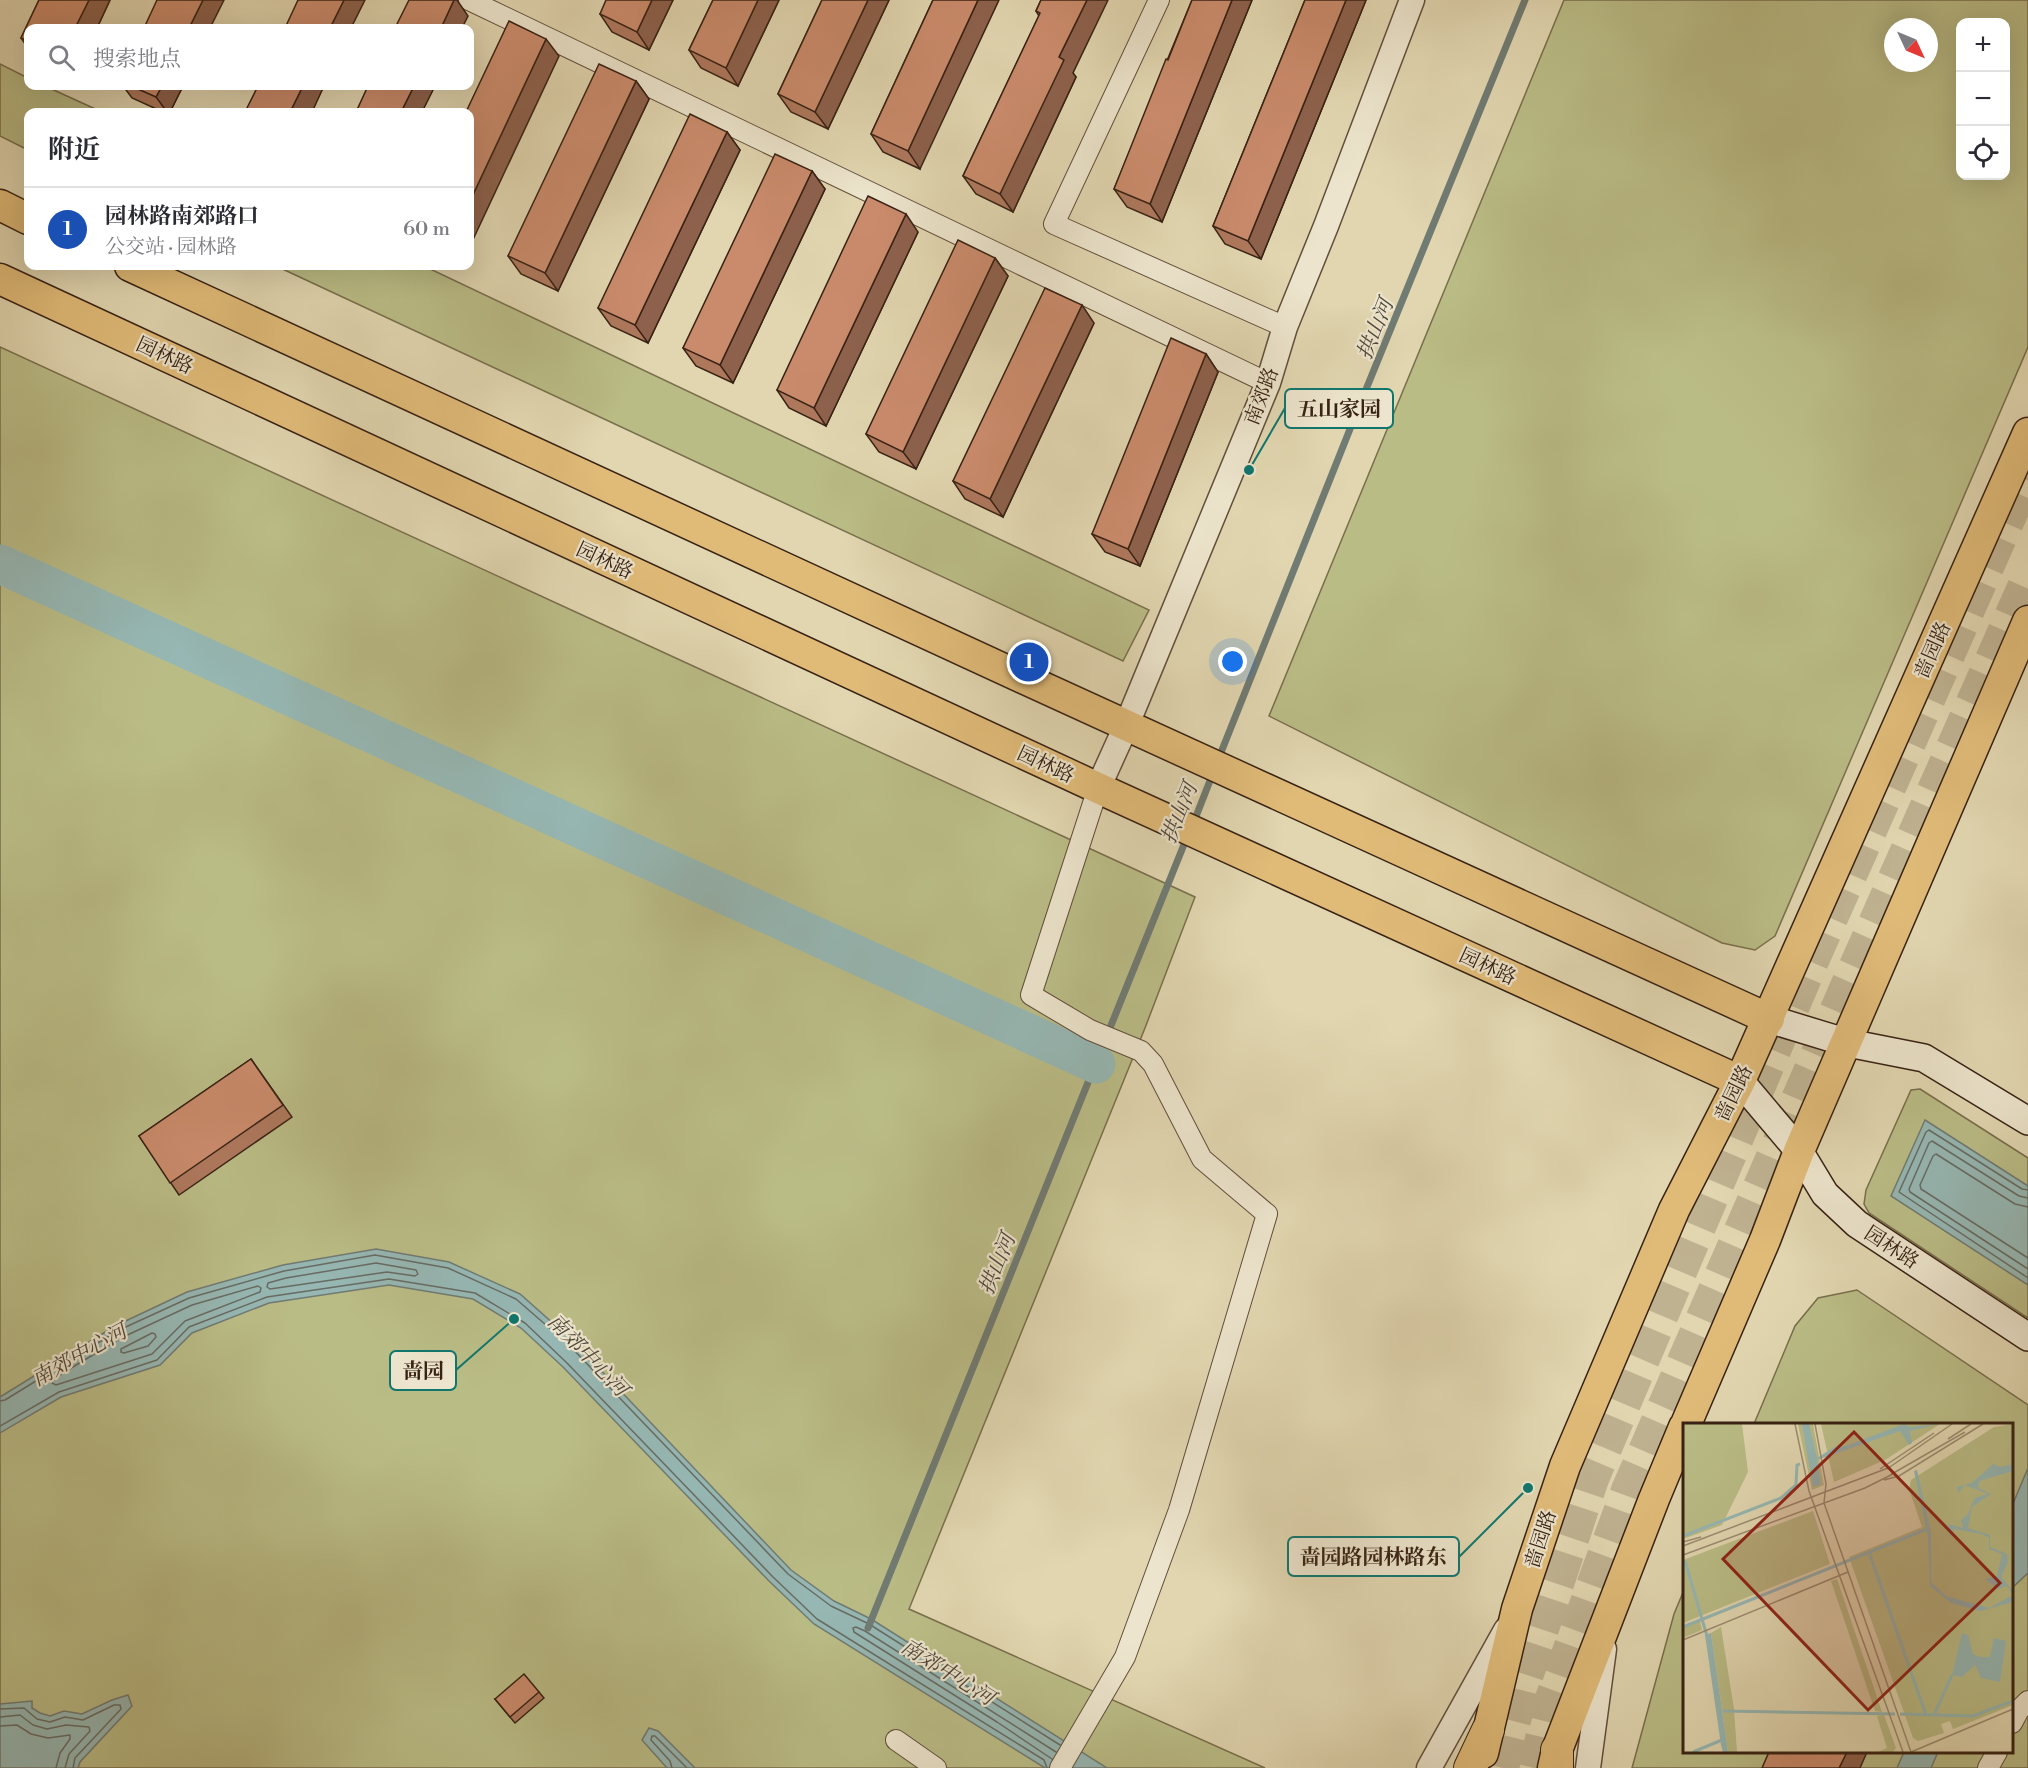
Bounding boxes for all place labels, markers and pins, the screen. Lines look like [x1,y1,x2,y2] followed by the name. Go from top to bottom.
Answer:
[1285,389,1393,428] callout: 五山家园
[1010,640,1048,684] pin: 1
[390,1351,456,1390] callout: 啬园
[1288,1537,1459,1576] callout: 啬园路园林路东

